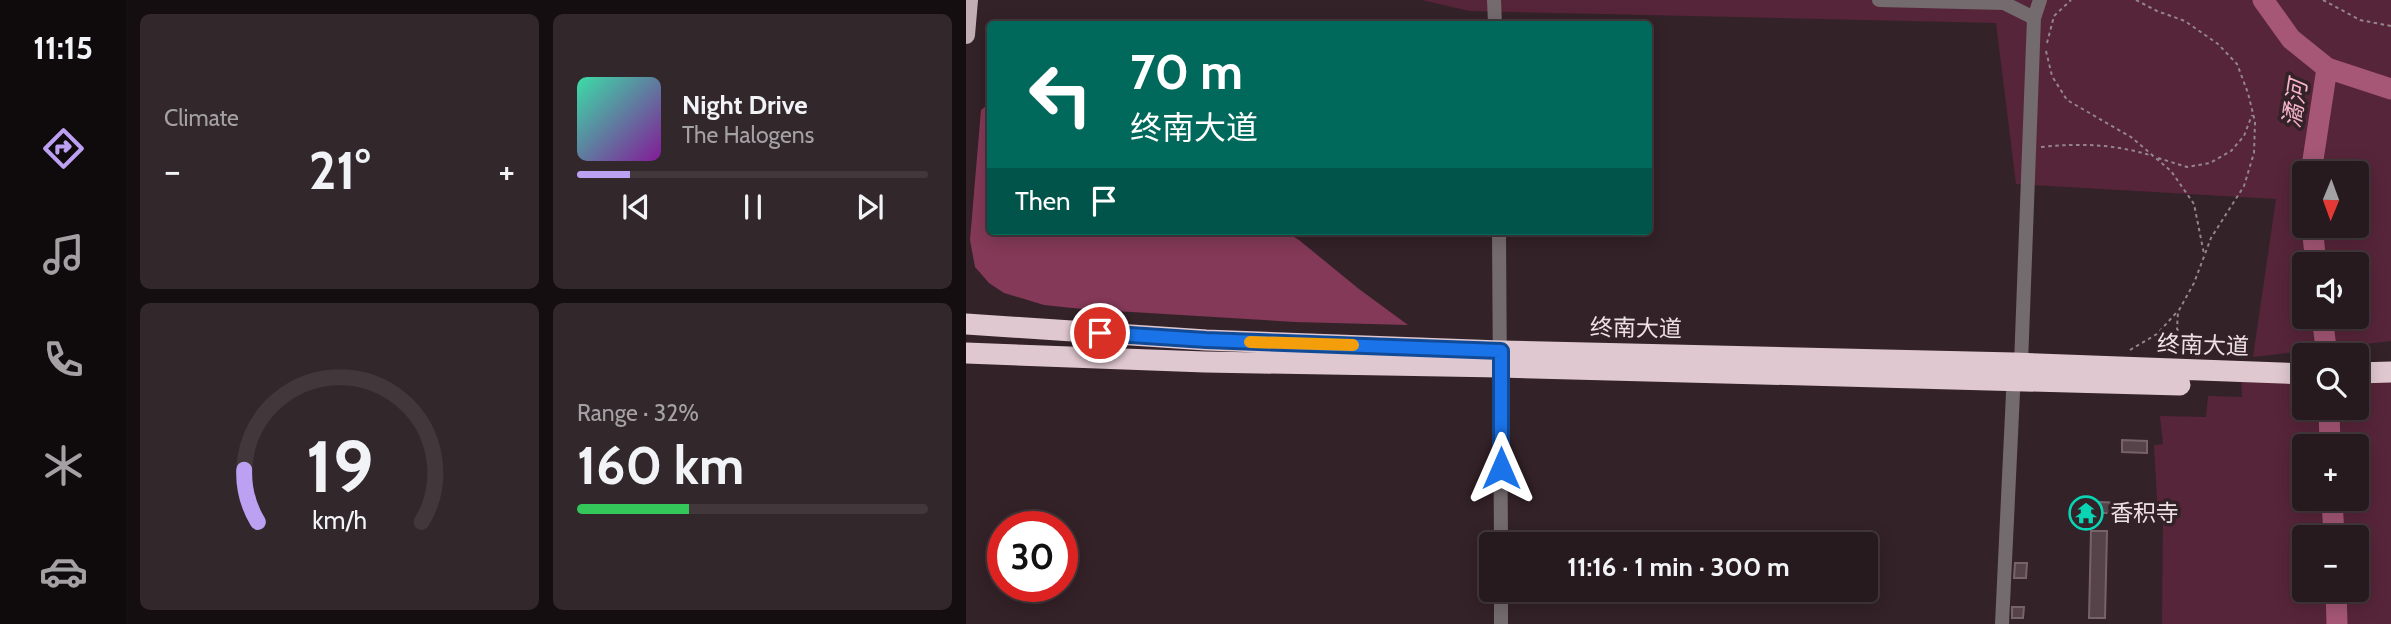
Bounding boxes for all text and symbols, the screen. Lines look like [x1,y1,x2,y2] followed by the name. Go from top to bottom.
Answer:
[33,28,93,67] text: 11:15
[1130,42,1243,101] text: 70 m
[1015,49,1106,140] icon: left
[2276,74,2313,130] water label: 潏河
[682,89,808,121] text: Night Drive
[164,104,239,132] text: Climate
[1130,108,1258,147] text: 终南大道
[682,121,814,149] text: The Halogens
[39,124,88,173] icon: directions
[309,139,370,202] text: 21°
[164,147,181,194] text: −
[498,147,515,194] text: +
[2292,161,2370,238] north arrow
[2292,161,2369,602] map controls
[1085,182,1123,220] icon: arrive
[1015,185,1071,217] text: Then
[617,188,655,226] icon: previous
[734,188,772,226] icon: pause
[851,188,889,226] icon: next
[39,230,88,279] icon: music
[2292,252,2369,329] button: sound
[1070,303,1130,363] pin
[1590,313,1682,343] street label: 终南大道
[1081,314,1119,352] icon: arrive
[2157,329,2249,361] street label: 终南大道
[39,335,88,384] icon: phone
[2292,343,2369,420] button: search
[577,399,699,427] text: Range · 32%
[306,423,373,511] text: 19
[1464,431,1538,505] position arrow
[577,434,744,497] text: 160 km
[2292,434,2369,511] button: +
[39,441,88,490] icon: climate
[2067,494,2105,532] temple icon: 香积寺
[2110,499,2179,527] place label: 香积寺
[312,505,367,535] text: km/h
[987,511,1078,602] speed limit sign: 30
[2292,525,2369,602] button: −
[39,547,88,596] icon: car
[1567,551,1790,583] text: 11:16 · 1 min · 300 m

